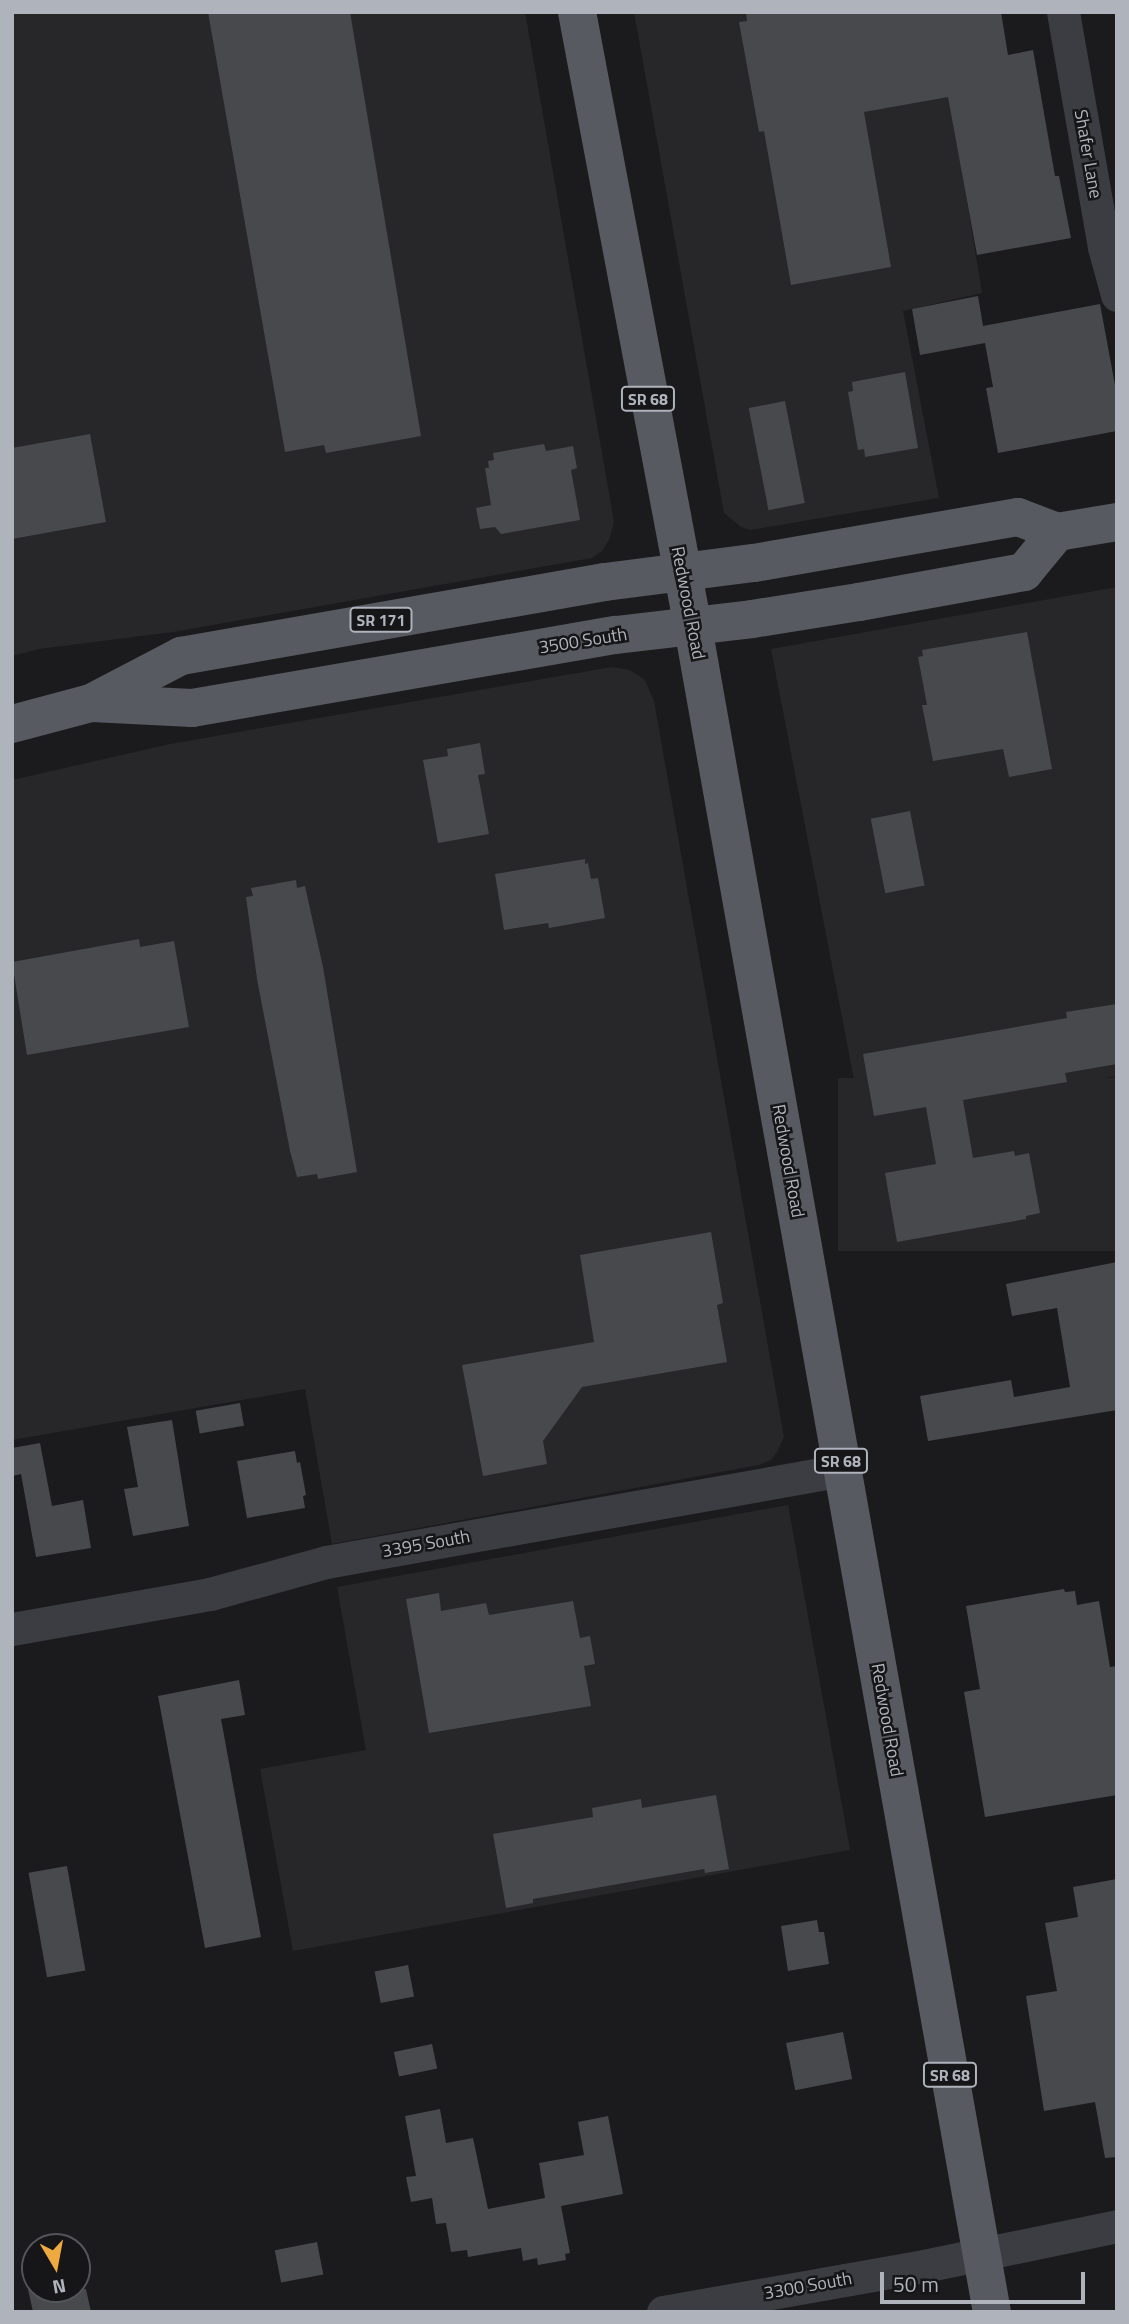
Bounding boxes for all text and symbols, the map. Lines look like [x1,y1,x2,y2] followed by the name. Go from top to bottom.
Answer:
[1070,108,1106,200] street label: Shafer Lane
[620,386,676,412] road number: SR 68
[666,545,710,661] street label: Redwood Road
[348,608,414,632] road number: SR 171
[537,623,629,659] street label: 3500 South
[767,1103,809,1219] street label: Redwood Road
[813,1448,869,1474] road number: SR 68
[380,1526,472,1562] street label: 3395 South
[866,1662,908,1778] street label: Redwood Road
[922,2062,978,2088] road number: SR 68
[21,2233,91,2303] north arrow
[884,2258,1089,2302] scale bar
[762,2268,854,2304] street label: 3300 South
[893,2268,939,2300] text: 50 m
[50,2272,68,2303] text: N

